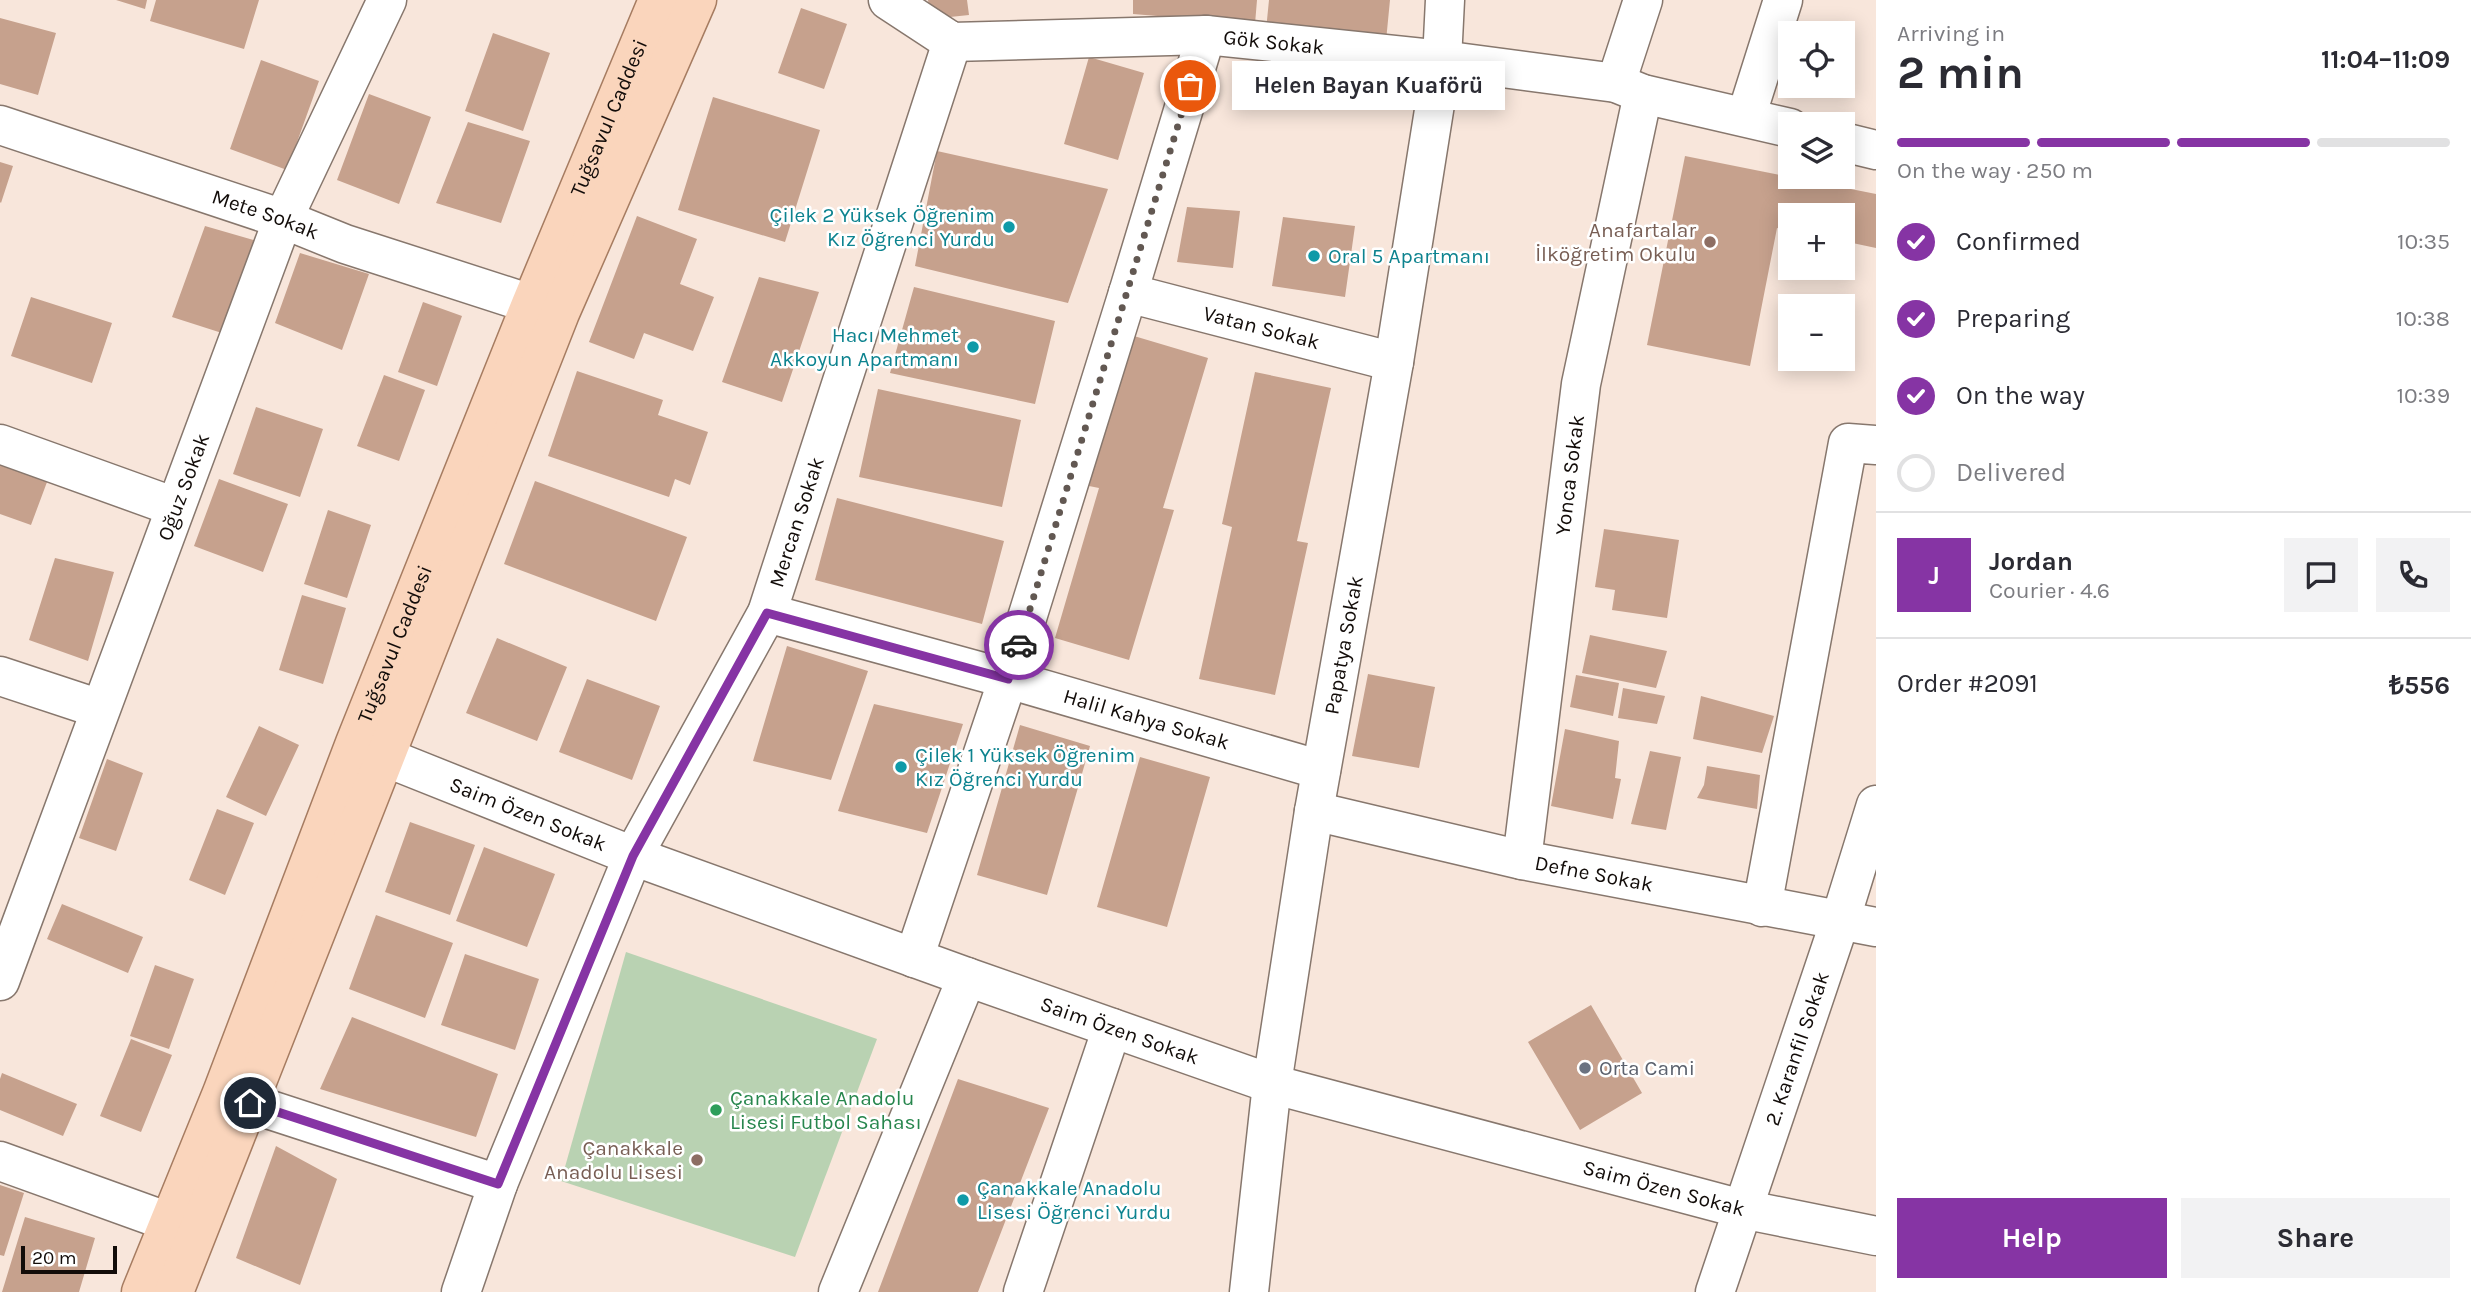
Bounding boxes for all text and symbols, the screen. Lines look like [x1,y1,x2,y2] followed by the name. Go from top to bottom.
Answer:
[1897,20,2005,47] text: Arriving in
[1778,21,1855,371] map controls
[1778,21,1855,98] button: locate
[1222,25,1326,59] street label: Gök Sokak
[565,36,652,200] street label: Tuğsavul Caddesi
[2321,44,2450,75] text: 11:04–11:09
[1897,46,2024,100] text: 2 min
[1160,56,1220,116] pin
[1232,62,1505,110] callout: Helen Bayan Kuaförü
[1171,67,1209,105] icon: bag
[1254,72,1483,99] text: Helen Bayan Kuaförü
[1778,112,1855,189] button: layers
[1897,157,2093,184] text: On the way · 250 m
[209,184,323,244] street label: Mete Sokak
[770,203,995,251] place label: Çilek 2 Yüksek Öğrenim Kız Öğrenci Yurdu
[1778,203,1855,280] button: +
[1535,218,1696,266] place label: Anafartalar İlköğretim Okulu
[1001,219,1017,235] marker: Çilek 2 Yüksek Öğrenim Kız Öğrenci Yurdu
[1897,223,1935,261] icon: check
[1956,226,2081,257] text: Confirmed
[2397,228,2450,255] text: 10:35
[1702,234,1718,250] marker: Anafartalar İlköğretim Okulu
[1328,244,1490,268] place label: Oral 5 Apartmanı
[1306,248,1322,264] marker: Oral 5 Apartmanı
[1778,294,1855,371] button: −
[1897,300,1935,338] icon: check
[1201,301,1322,354] street label: Vatan Sokak
[1956,303,2070,334] text: Preparing
[2396,305,2450,332] text: 10:38
[770,323,959,371] place label: Hacı Mehmet Akkoyun Apartmanı
[965,339,981,355] marker: Hacı Mehmet Akkoyun Apartmanı
[1897,377,1935,415] icon: check
[1956,380,2085,411] text: On the way
[2397,382,2450,409] text: 10:39
[1550,413,1589,537] street label: Yonca Sokak
[153,430,214,544] street label: Oğuz Sokak
[764,454,829,590] street label: Mercan Sokak
[1956,457,2066,488] text: Delivered
[2284,538,2358,612] button: chat
[2376,538,2450,612] button: phone
[1989,546,2073,577] text: Jordan
[1928,560,1940,591] text: J
[352,562,437,726] street label: Tuğsavul Caddesi
[1319,574,1368,716] street label: Papatya Sokak
[1989,577,2110,604] text: Courier · 4.6
[984,610,1054,680] courier
[1000,626,1038,664] icon: car
[1897,668,2038,699] text: Order #2091
[2389,670,2450,701] text: ₺556
[1061,684,1232,755] street label: Halil Kahya Sokak
[915,743,1135,791] place label: Çilek 1 Yüksek Öğrenim Kız Öğrenci Yurdu
[893,759,909,775] marker: Çilek 1 Yüksek Öğrenim Kız Öğrenci Yurdu
[446,772,610,856] street label: Saim Özen Sokak
[1533,851,1655,897] street label: Defne Sokak
[1760,968,1834,1129] street label: 2. Karanfil Sokak
[1037,992,1202,1069] street label: Saim Özen Sokak
[1599,1056,1695,1080] place label: Orta Cami
[1577,1060,1593,1076] marker: Orta Cami
[220,1073,280,1133] pin
[231,1084,269,1122] icon: home
[730,1086,922,1134] place label: Çanakkale Anadolu Lisesi Futbol Sahası
[708,1102,724,1118] marker: Çanakkale Anadolu Lisesi Futbol Sahası
[544,1136,683,1184] place label: Çanakkale Anadolu Lisesi
[689,1152,705,1168] marker: Çanakkale Anadolu Lisesi
[1580,1155,1748,1221] street label: Saim Özen Sokak
[977,1176,1171,1224] place label: Çanakkale Anadolu Lisesi Öğrenci Yurdu
[955,1192,971,1208] marker: Çanakkale Anadolu Lisesi Öğrenci Yurdu
[1897,1198,2167,1278] button: Help
[2181,1198,2450,1278] button: Share
[21,1243,117,1275] scale bar
[32,1247,77,1269] text: 20 m

